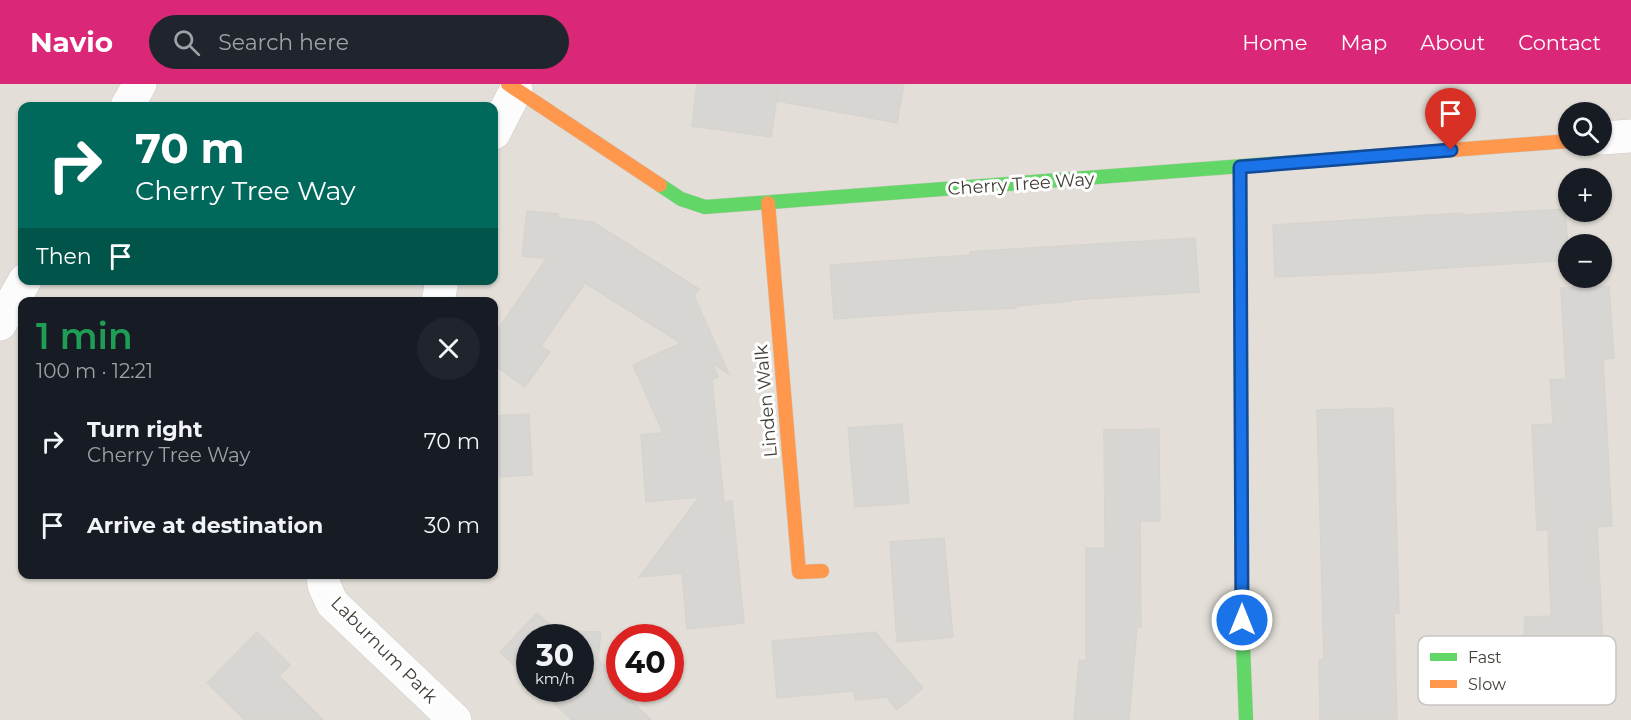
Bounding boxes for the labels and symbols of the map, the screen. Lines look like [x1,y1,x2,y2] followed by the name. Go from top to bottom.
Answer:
[1425,88,1476,150] pin
[947,168,1095,200] street label: Cherry Tree Way
[750,344,782,458] street label: Linden Walk
[1210,588,1274,652] position arrow
[326,592,442,708] street label: Laburnum Park
[606,624,684,702] speed limit sign: 40
[1418,636,1616,705] legend
[1468,648,1502,667] text: Fast
[1468,675,1506,694] text: Slow

